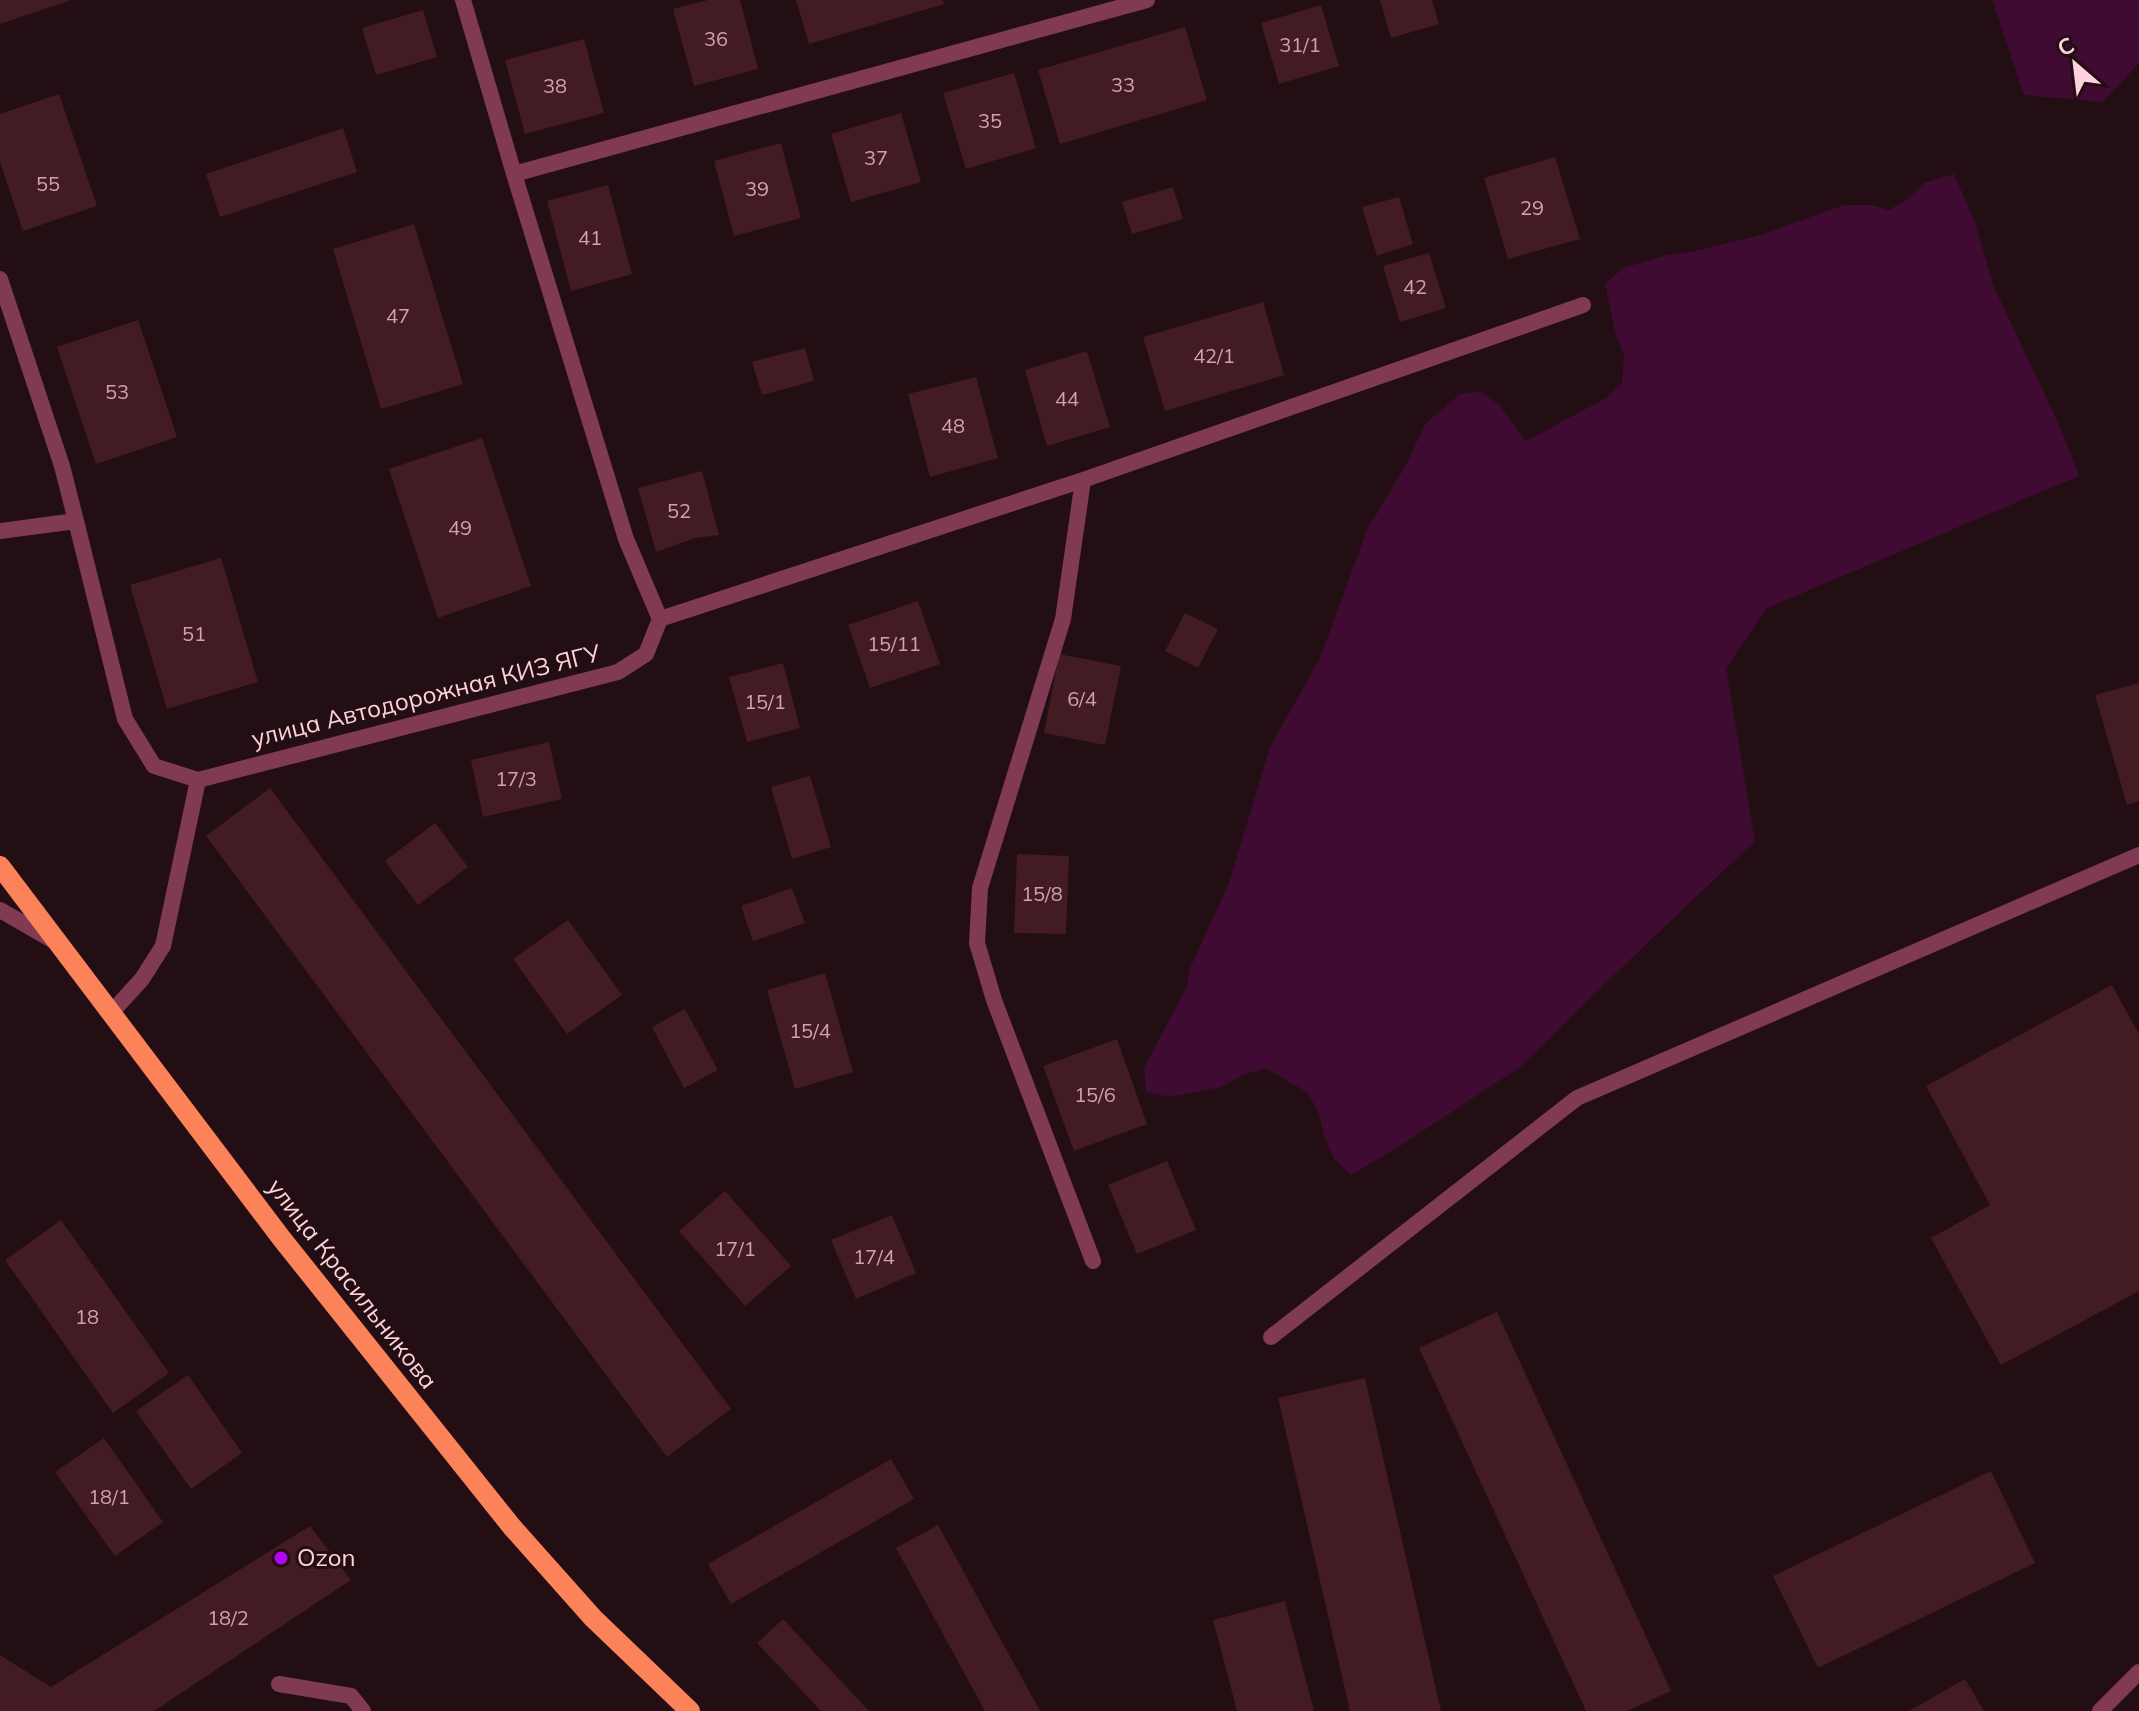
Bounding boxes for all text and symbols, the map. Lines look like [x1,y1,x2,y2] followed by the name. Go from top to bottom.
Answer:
[2035,24,2115,104] north arrow
[704,26,728,51] house number: 36
[2052,30,2079,62] text: С
[1279,32,1321,57] house number: 31/1
[1111,72,1135,97] house number: 33
[543,73,567,98] house number: 38
[978,108,1002,133] house number: 35
[864,145,888,170] house number: 37
[36,171,60,196] house number: 55
[745,176,769,201] house number: 39
[1520,195,1544,220] house number: 29
[578,225,602,250] house number: 41
[1403,274,1427,299] house number: 42
[386,303,410,328] house number: 47
[1193,343,1235,368] house number: 42/1
[105,379,129,404] house number: 53
[1055,386,1079,411] house number: 44
[941,413,965,438] house number: 48
[667,498,691,523] house number: 52
[448,515,472,540] house number: 49
[182,621,206,646] house number: 51
[867,631,921,656] house number: 15/11
[248,637,603,753] street label: улица Автодорожная КИЗ ЯГУ
[1067,686,1097,711] house number: 6/4
[744,689,786,714] house number: 15/1
[495,766,537,791] house number: 17/3
[1021,881,1063,906] house number: 15/8
[789,1018,831,1043] house number: 15/4
[1074,1082,1116,1107] house number: 15/6
[261,1172,444,1394] street label: улица Красильникова
[714,1236,756,1261] house number: 17/1
[853,1244,895,1269] house number: 17/4
[75,1304,99,1329] house number: 18
[88,1484,130,1509] house number: 18/1
[297,1542,356,1572] place label: Ozon
[272,1549,290,1567] marker: Ozon
[207,1605,249,1630] house number: 18/2

